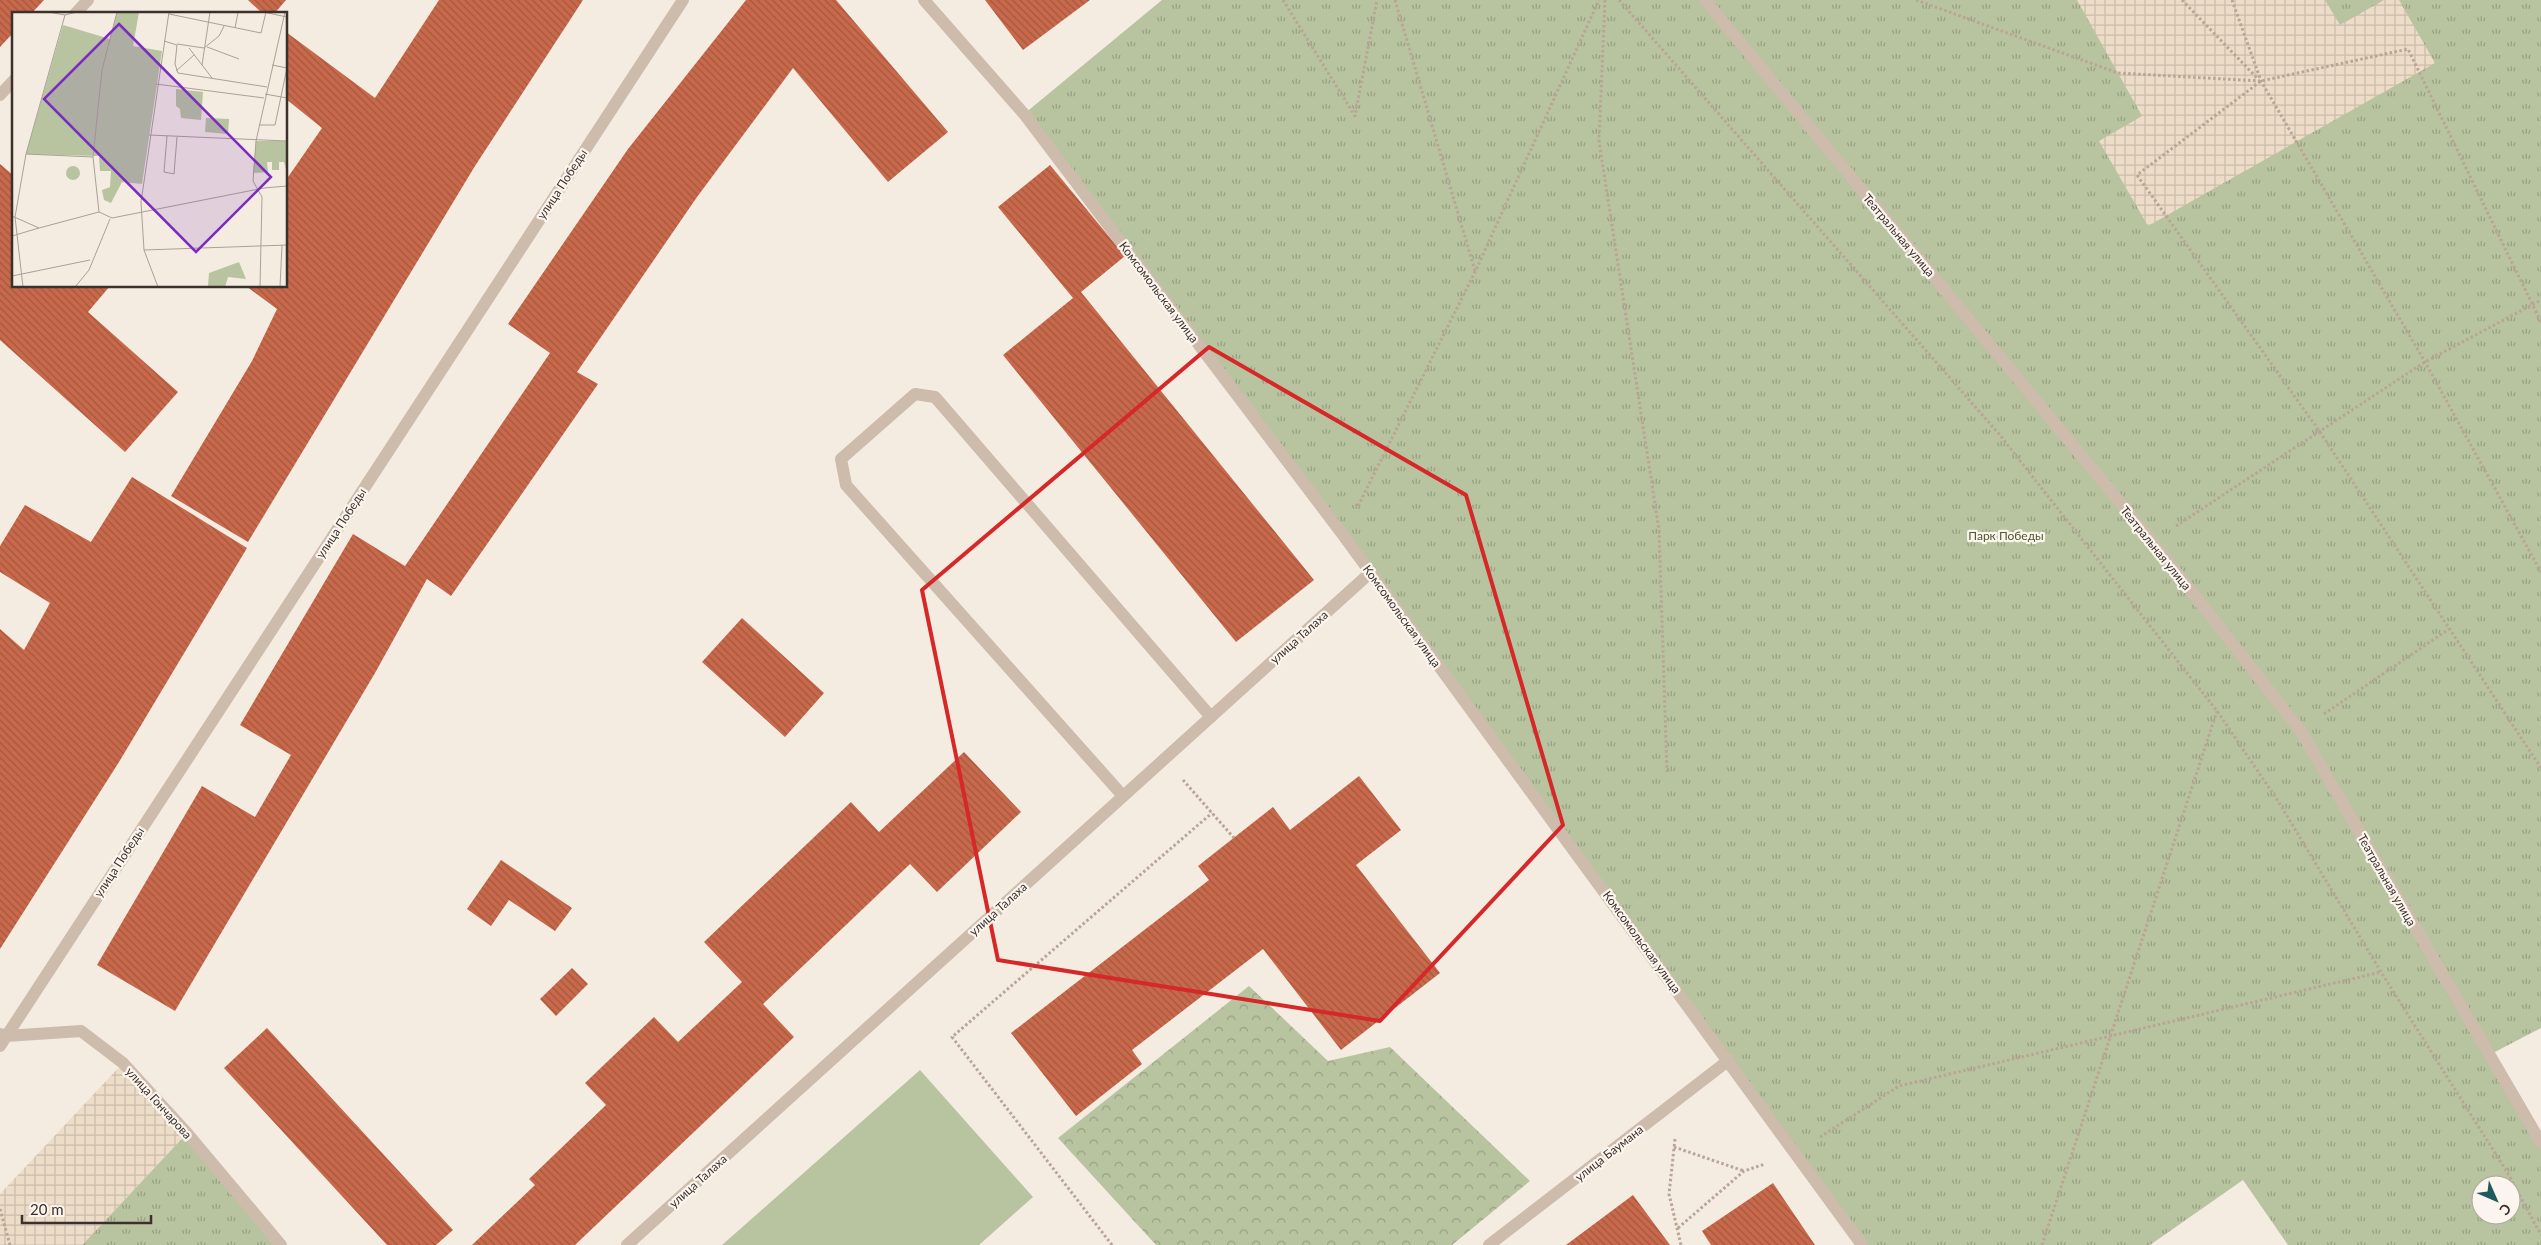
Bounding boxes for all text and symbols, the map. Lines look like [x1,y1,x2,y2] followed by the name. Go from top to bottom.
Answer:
[12,12,288,288] inset map
[534,146,590,222] street label: улица Победы
[1860,190,1938,280] street label: Театральная улица
[1116,238,1202,346] street label: Комсомольская улица
[313,485,369,561] street label: улица Победы
[2118,503,2195,593] street label: Театральная улица
[1968,528,2044,543] park label: Парк Победы
[1360,562,1444,670] street label: Комсомольская улица
[1267,607,1331,667] street label: улица Талаха
[91,824,147,900] street label: улица Победы
[2355,831,2419,929] street label: Театральная улица
[966,879,1030,939] street label: улица Талаха
[1600,888,1684,996] street label: Комсомольская улица
[123,1064,195,1142] street label: улица Гончарова
[1572,1122,1646,1184] street label: улица Баумана
[666,1151,730,1211] street label: улица Талаха
[2471,1175,2521,1225] north arrow
[22,1192,151,1224] scale bar
[30,1200,64,1218] text: 20 m
[2496,1200,2515,1219] text: С

